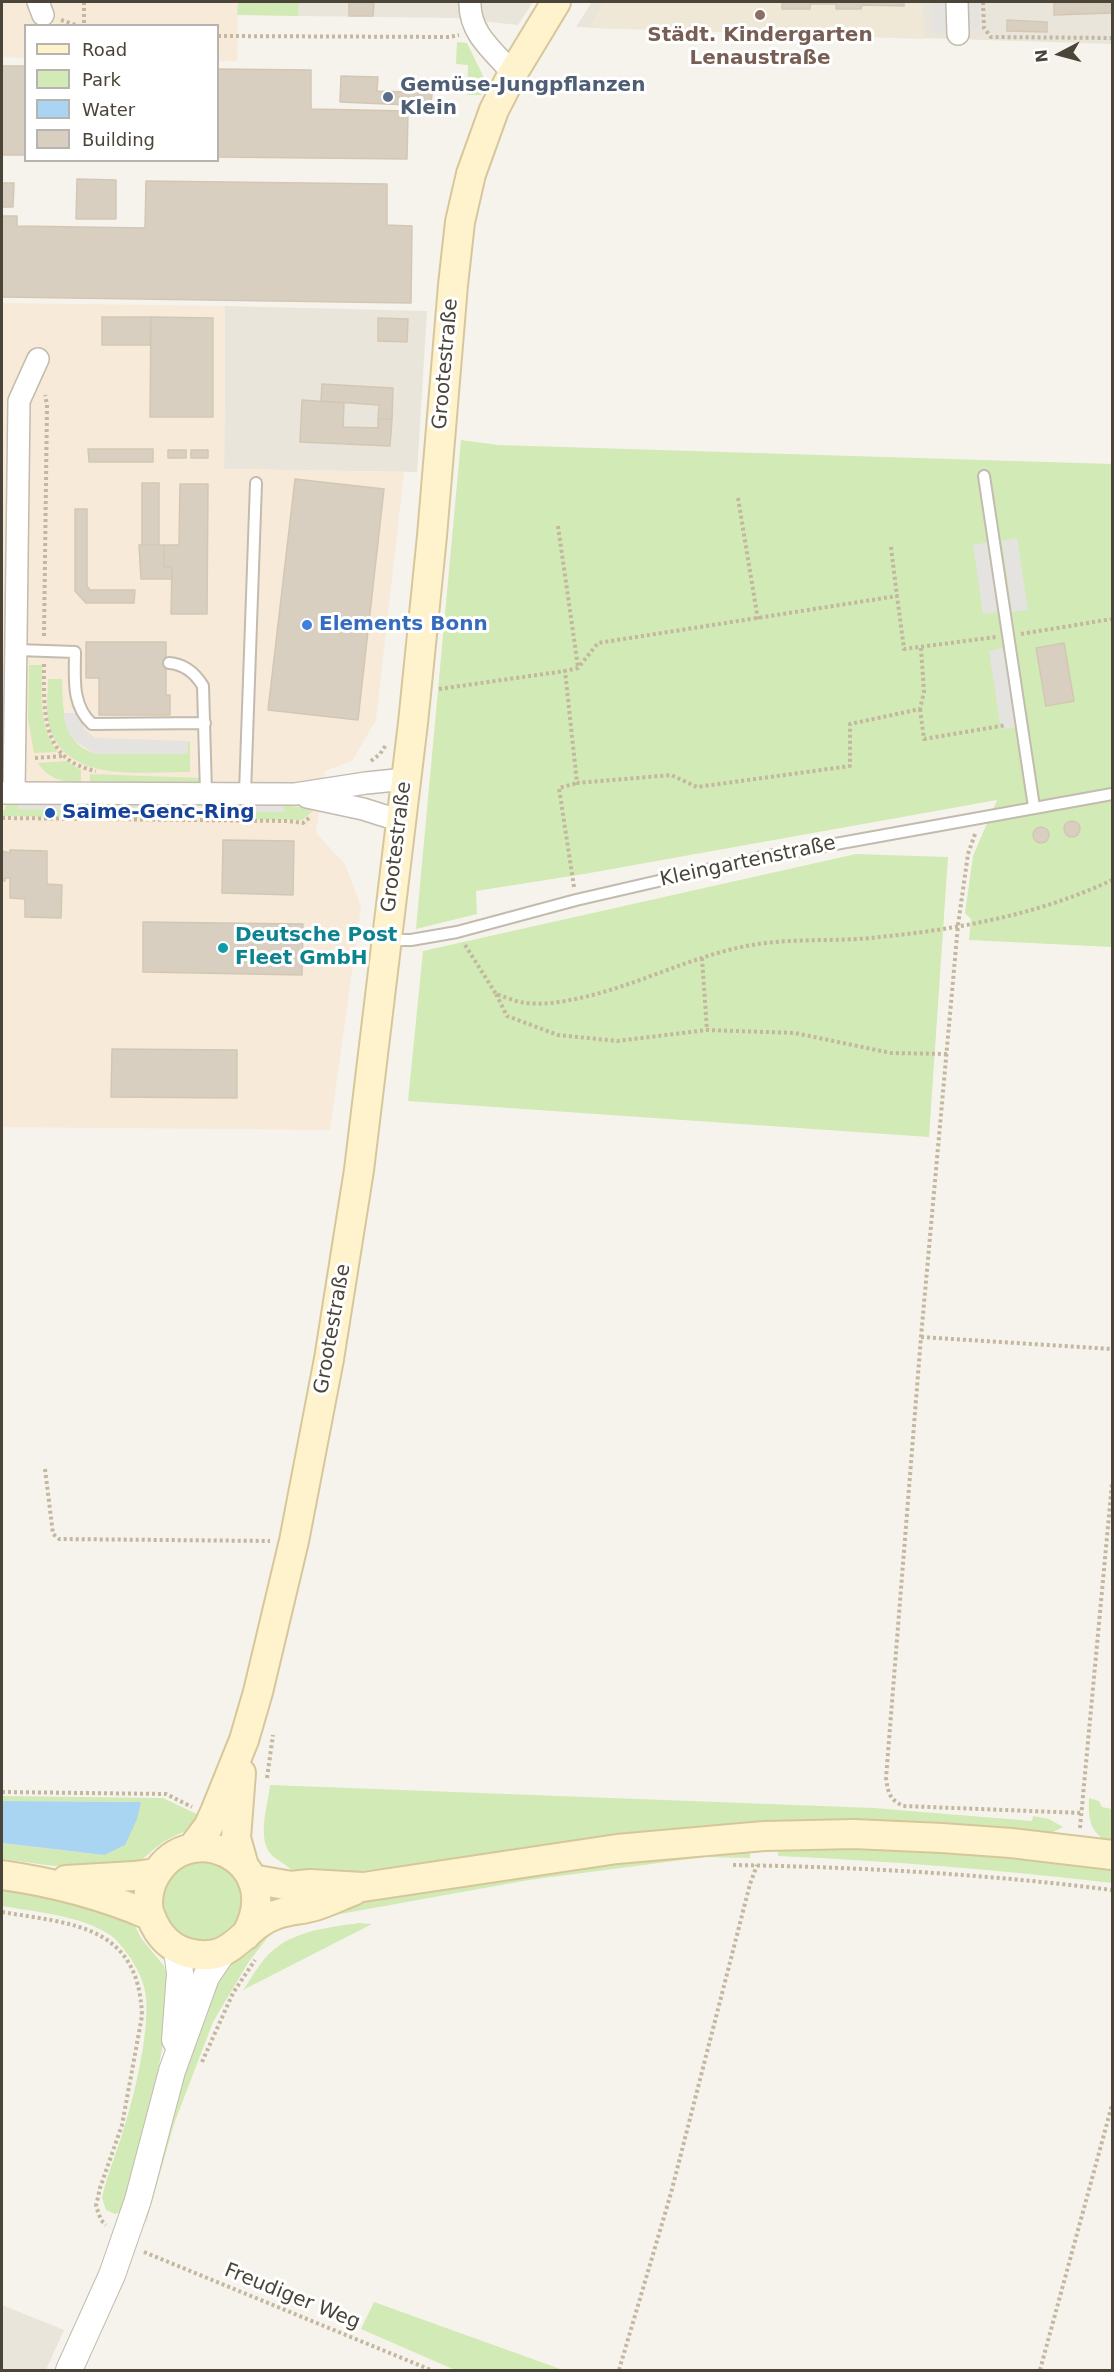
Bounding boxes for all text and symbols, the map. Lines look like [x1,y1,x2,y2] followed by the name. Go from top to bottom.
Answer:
[753,8,767,22] marker: Städt. Kindergarten Lenaustraße
[24,24,219,162] legend
[647,24,873,71] place label: Städt. Kindergarten Lenaustraße
[1030,24,1090,84] north arrow
[82,39,127,60] text: Road
[1031,48,1052,64] text: N
[82,69,121,90] text: Park
[400,74,645,121] place label: Gemüse-Jungpflanzen Klein
[381,90,395,104] marker: Gemüse-Jungpflanzen Klein
[82,99,135,120] text: Water
[82,129,155,150] text: Building
[428,297,464,431] street label: Grootestraße
[319,613,488,637] place label: Elements Bonn
[300,618,314,632] marker: Elements Bonn
[377,780,417,914] street label: Grootestraße
[62,801,255,825] place label: Saime-Genc-Ring
[43,806,57,820] marker: Saime-Genc-Ring
[658,832,838,892] street label: Kleingartenstraße
[235,924,397,971] place label: Deutsche Post Fleet GmbH
[216,941,230,955] marker: Deutsche Post Fleet GmbH
[310,1262,356,1396] street label: Grootestraße
[221,2259,363,2335] street label: Freudiger Weg

